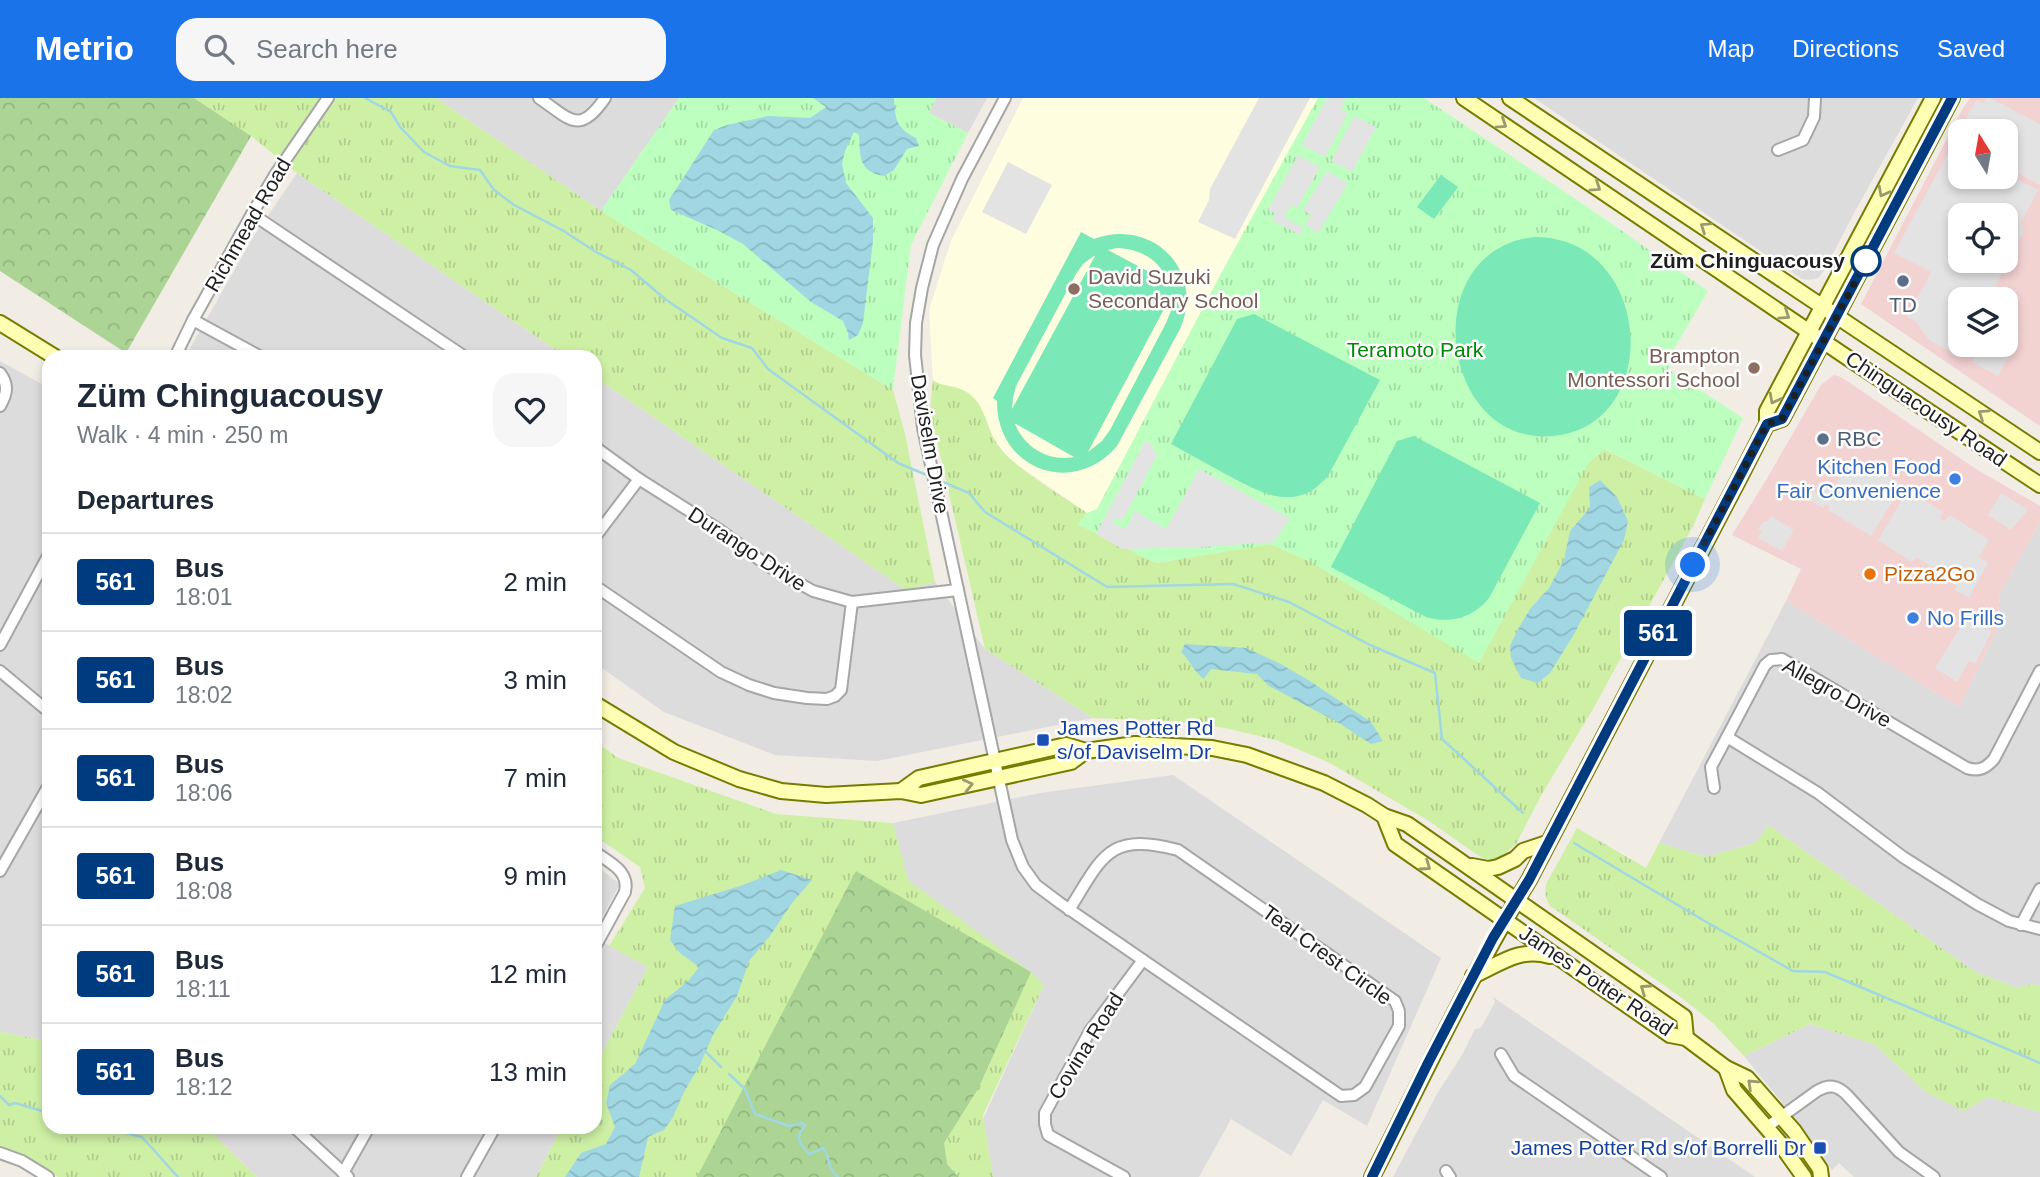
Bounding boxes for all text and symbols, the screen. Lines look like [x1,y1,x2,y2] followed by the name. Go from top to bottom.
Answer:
[176,18,666,81] search box
[35,30,134,67] text: Metrio
[200,30,238,68] icon: search
[256,34,398,64] text: Search here
[1708,35,1754,62] text: Map
[1792,35,1899,62] text: Directions
[1937,35,2005,62] text: Saved
[1494,116,1507,128] one-way arrow
[1948,119,2018,189] north arrow
[1948,119,2018,357] map controls
[200,154,295,296] street label: Richmead Road
[1588,179,1601,192] one-way arrow
[1878,185,1891,197] one-way arrow
[1948,203,2018,273] button: locate
[1700,223,1713,235] one-way arrow
[1851,246,1881,276] marker: Züm Chinguacousy
[1650,249,1845,272] place label: Züm Chinguacousy
[1088,265,1258,312] place label: David Suzuki Secondary School
[1895,273,1911,289] marker: TD
[1066,281,1082,297] marker: David Suzuki Secondary School
[1948,287,2018,357] button: layers
[1889,293,1917,316] place label: TD
[1777,307,1790,319] one-way arrow
[1347,338,1484,361] park label: Teramoto Park
[1567,344,1740,391] place label: Brampton Montessori School
[1841,346,2011,471] street label: Chinguacousy Road
[1746,360,1762,376] marker: Brampton Montessori School
[907,372,954,515] street label: Daviselm Drive
[493,373,567,447] button: heart
[77,377,383,414] text: Züm Chinguacousy
[1768,392,1782,404] one-way arrow
[1978,410,1991,422] one-way arrow
[77,422,288,448] text: Walk · 4 min · 250 m
[1837,427,1881,450] place label: RBC
[1815,431,1831,447] marker: RBC
[1776,455,1941,502] place label: Kitchen Food Fair Convenience
[1947,471,1963,487] marker: Kitchen Food Fair Convenience
[77,485,214,515] text: Departures
[684,502,810,595] street label: Durango Drive
[1675,547,1710,582] your location
[175,553,224,583] text: Bus
[1884,562,1975,585] place label: Pizza2Go
[1862,566,1878,582] marker: Pizza2Go
[503,567,567,597] text: 2 min
[95,568,136,595] text: 561
[175,584,233,610] text: 18:01
[1927,606,2004,629] place label: No Frills
[1618,610,1698,656] line badge: 561
[1905,610,1921,626] marker: No Frills
[1638,619,1678,646] text: 561
[175,651,224,681] text: Bus
[1779,653,1895,732] street label: Allegro Drive
[503,665,567,695] text: 3 min
[95,666,136,693] text: 561
[175,682,233,708] text: 18:02
[1057,716,1213,763] place label: James Potter Rd s/of Daviselm Dr
[1035,732,1051,748] marker: James Potter Rd s/of Daviselm Dr
[175,749,224,779] text: Bus
[503,763,567,793] text: 7 min
[95,764,136,791] text: 561
[962,779,974,793] one-way arrow
[175,780,233,806] text: 18:06
[175,847,224,877] text: Bus
[1418,858,1431,870] one-way arrow
[503,861,567,891] text: 9 min
[95,862,136,889] text: 561
[175,878,233,904] text: 18:08
[1258,900,1396,1009] street label: Teal Crest Circle
[1515,921,1677,1040] street label: James Potter Road
[175,945,224,975] text: Bus
[489,959,567,989] text: 12 min
[95,960,136,987] text: 561
[175,976,231,1002] text: 18:11
[1640,985,1653,997] one-way arrow
[1044,988,1127,1103] street label: Covina Road
[175,1043,224,1073] text: Bus
[489,1057,567,1087] text: 13 min
[95,1058,136,1085] text: 561
[175,1074,233,1100] text: 18:12
[1747,1080,1760,1093] one-way arrow
[1511,1136,1806,1159] place label: James Potter Rd s/of Borrelli Dr
[1812,1140,1828,1156] marker: James Potter Rd s/of Borrelli Dr

